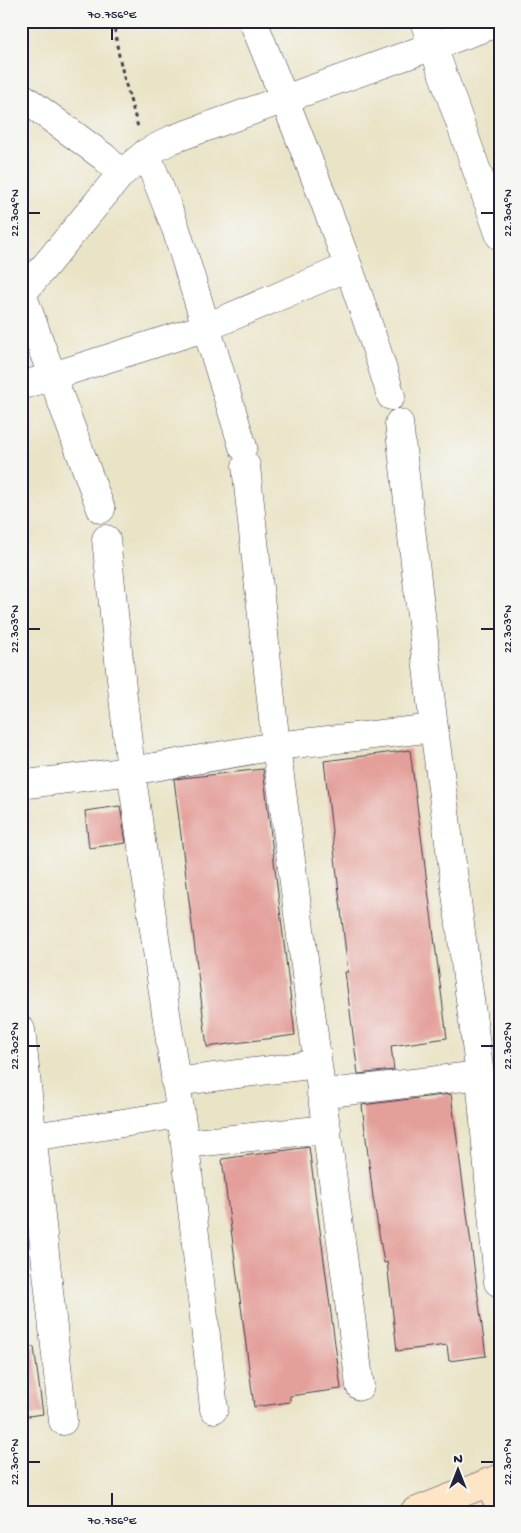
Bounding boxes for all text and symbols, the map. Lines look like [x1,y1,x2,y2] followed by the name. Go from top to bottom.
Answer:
[87,9,137,23] text: 70.756°E
[9,189,23,237] text: 22.304°N
[502,189,516,237] text: 22.304°N
[9,605,23,653] text: 22.303°N
[502,605,516,653] text: 22.303°N
[9,1022,23,1070] text: 22.302°N
[502,1022,516,1070] text: 22.302°N
[9,1439,23,1485] text: 22.301°N
[502,1439,516,1485] text: 22.301°N
[434,1446,484,1496] north arrow
[453,1451,463,1468] text: N
[87,1515,137,1529] text: 70.756°E

